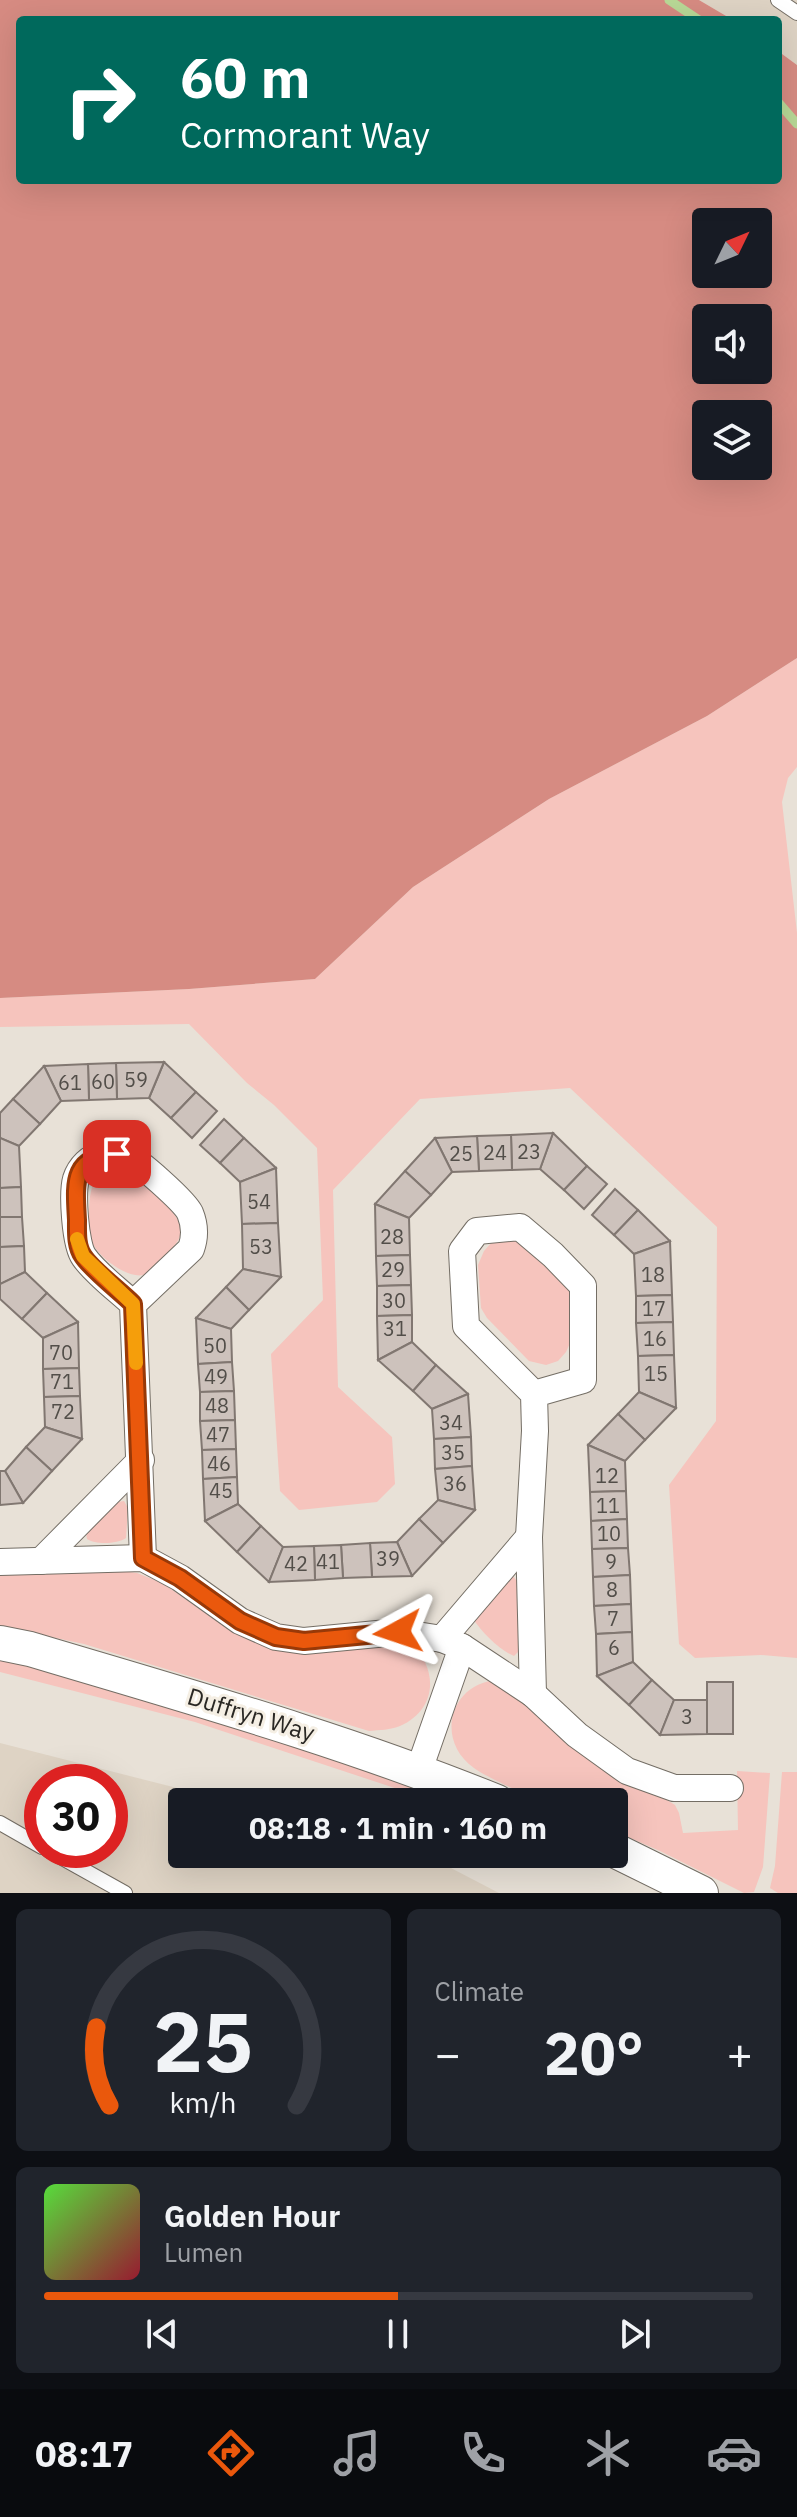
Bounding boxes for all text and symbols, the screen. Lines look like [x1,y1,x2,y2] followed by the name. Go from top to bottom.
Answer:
[180,41,310,113] text: 60 m
[48,48,152,152] icon: right
[180,111,430,158] text: Cormorant Way
[692,208,772,288] north arrow
[692,208,772,480] map controls
[692,304,772,384] button: sound
[692,400,772,480] button: layers
[124,1066,148,1093] house number: 59
[91,1068,115,1095] house number: 60
[58,1069,82,1096] house number: 61
[83,1120,151,1188] pin
[95,1132,139,1176] icon: arrive
[517,1138,541,1165] house number: 23
[483,1139,507,1166] house number: 24
[449,1140,473,1167] house number: 25
[247,1188,271,1215] house number: 54
[380,1223,404,1250] house number: 28
[249,1233,273,1260] house number: 53
[381,1256,405,1283] house number: 29
[641,1261,665,1288] house number: 18
[382,1287,406,1314] house number: 30
[642,1295,666,1322] house number: 17
[383,1315,407,1342] house number: 31
[643,1325,667,1352] house number: 16
[203,1332,227,1359] house number: 50
[49,1339,73,1366] house number: 70
[644,1360,668,1387] house number: 15
[204,1363,228,1390] house number: 49
[50,1368,74,1395] house number: 71
[205,1392,229,1419] house number: 48
[51,1398,75,1425] house number: 72
[439,1409,463,1436] house number: 34
[206,1421,230,1448] house number: 47
[441,1439,465,1466] house number: 35
[207,1450,231,1477] house number: 46
[595,1462,619,1489] house number: 12
[443,1470,467,1497] house number: 36
[209,1477,233,1504] house number: 45
[596,1492,620,1519] house number: 11
[597,1520,621,1547] house number: 10
[376,1545,400,1572] house number: 39
[316,1548,340,1575] house number: 41
[605,1548,617,1575] house number: 9
[284,1550,308,1577] house number: 42
[606,1576,618,1603] house number: 8
[356,1590,440,1674] position arrow
[607,1605,619,1632] house number: 7
[608,1634,620,1661] house number: 6
[184,1680,319,1749] street label: Duffryn Way
[681,1703,693,1730] house number: 3
[24,1764,128,1868] speed limit sign: 30
[249,1808,547,1847] text: 08:18 · 1 min · 160 m
[435,1974,524,2008] text: Climate
[153,1987,253,2095] text: 25
[544,2013,644,2092] text: 20°
[435,2025,461,2082] text: −
[727,2025,753,2082] text: +
[170,2084,237,2121] text: km/h
[164,2196,340,2235] text: Golden Hour
[164,2235,243,2269] text: Lumen
[140,2312,184,2356] icon: previous
[376,2312,420,2356] icon: pause
[613,2312,657,2356] icon: next
[203,2425,259,2481] icon: directions
[329,2425,385,2481] icon: music
[455,2425,511,2481] icon: phone
[580,2425,636,2481] icon: climate
[706,2425,762,2481] icon: car
[35,2430,133,2477] text: 08:17

